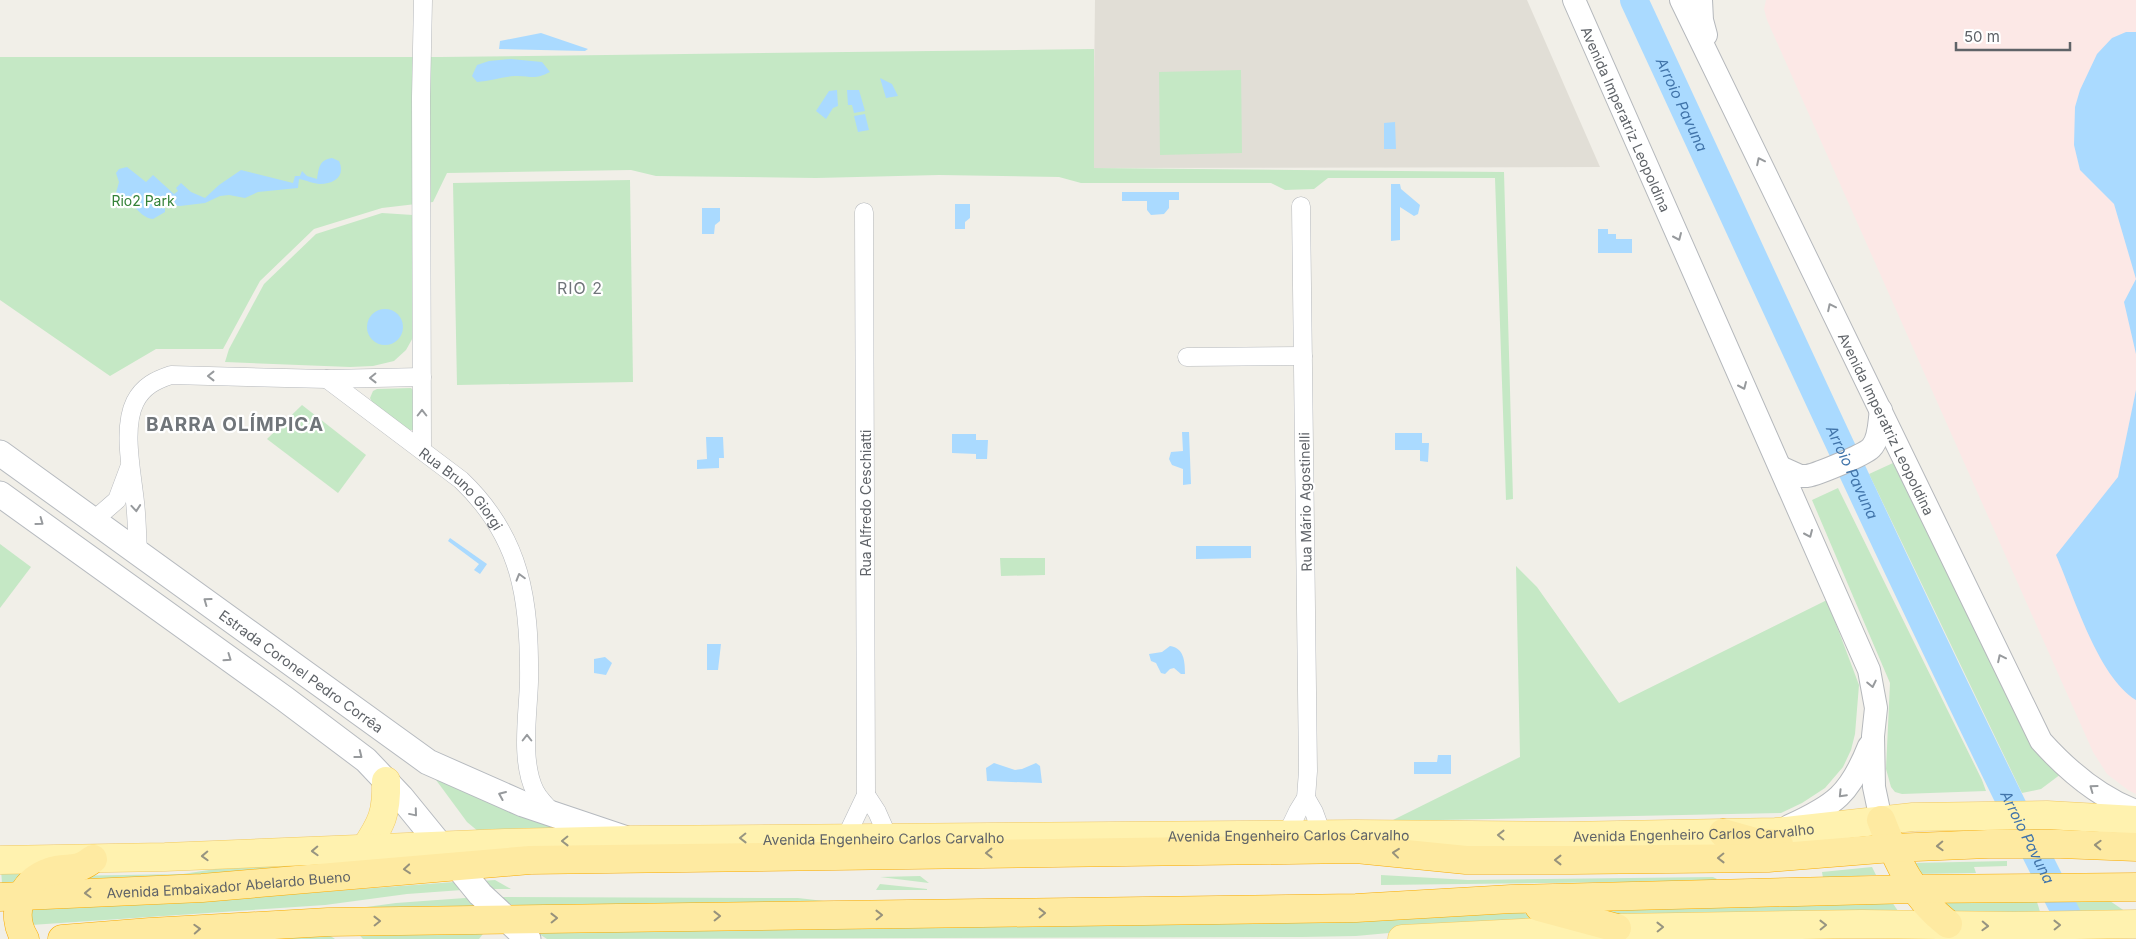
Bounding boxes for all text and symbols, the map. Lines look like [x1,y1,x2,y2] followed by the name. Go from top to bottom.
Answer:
[1956,20,2070,52] scale bar
[1578,24,1675,214] street label: Avenida Imperatriz Leopoldina
[1964,27,2000,46] text: 50 m
[1652,53,1712,154] water label: Arroio Pavuna
[1756,157,1767,166] one-way arrow
[111,192,175,209] park label: Rio2 Park
[1671,232,1682,241] one-way arrow
[557,278,603,298] district label: RIO 2
[1827,303,1837,312] one-way arrow
[1835,330,1938,518] street label: Avenida Imperatriz Leopoldina
[207,370,215,381] one-way arrow
[369,372,377,383] one-way arrow
[1737,381,1748,390] one-way arrow
[417,408,428,416] one-way arrow
[146,413,324,436] district label: BARRA OLÍMPICA
[1822,421,1883,522] water label: Arroio Pavuna
[857,430,874,576] street label: Rua Alfredo Ceschiatti
[1295,432,1315,572] street label: Rua Mário Agostinelli
[416,443,507,533] street label: Rua Bruno Giorgi
[130,504,141,512] one-way arrow
[34,516,43,525] one-way arrow
[1803,529,1814,538] one-way arrow
[515,572,526,581] one-way arrow
[203,598,213,607] one-way arrow
[216,606,387,736] street label: Estrada Coronel Pedro Corrêa
[222,652,232,661] one-way arrow
[1997,654,2008,663] one-way arrow
[1866,679,1877,688] one-way arrow
[522,734,532,742] one-way arrow
[353,749,362,757] one-way arrow
[2089,785,2099,794] one-way arrow
[1996,786,2059,887] water label: Arroio Pavuna
[1839,788,1848,797] one-way arrow
[498,791,507,802] one-way arrow
[408,807,416,816] one-way arrow
[1573,819,1815,844] street label: Avenida Engenheiro Carlos Carvalho
[1168,825,1410,844] street label: Avenida Engenheiro Carlos Carvalho
[763,828,1005,847] street label: Avenida Engenheiro Carlos Carvalho
[1497,830,1504,840] one-way arrow
[739,833,747,843] one-way arrow
[560,836,568,847] one-way arrow
[2094,839,2102,850] one-way arrow
[1935,840,1943,851] one-way arrow
[311,846,319,857] one-way arrow
[985,848,992,858] one-way arrow
[1392,848,1400,859] one-way arrow
[201,850,209,861] one-way arrow
[1717,853,1725,864] one-way arrow
[1554,855,1562,865] one-way arrow
[403,864,411,875] one-way arrow
[106,867,351,901] street label: Avenida Embaixador Abelardo Bueno
[84,887,92,898] one-way arrow
[1038,908,1046,918] one-way arrow
[876,910,883,920] one-way arrow
[713,911,721,922] one-way arrow
[550,913,558,923] one-way arrow
[373,915,381,926] one-way arrow
[1819,920,1827,930] one-way arrow
[1981,920,1989,931] one-way arrow
[2053,920,2061,931] one-way arrow
[1656,922,1664,932] one-way arrow
[194,923,202,934] one-way arrow

